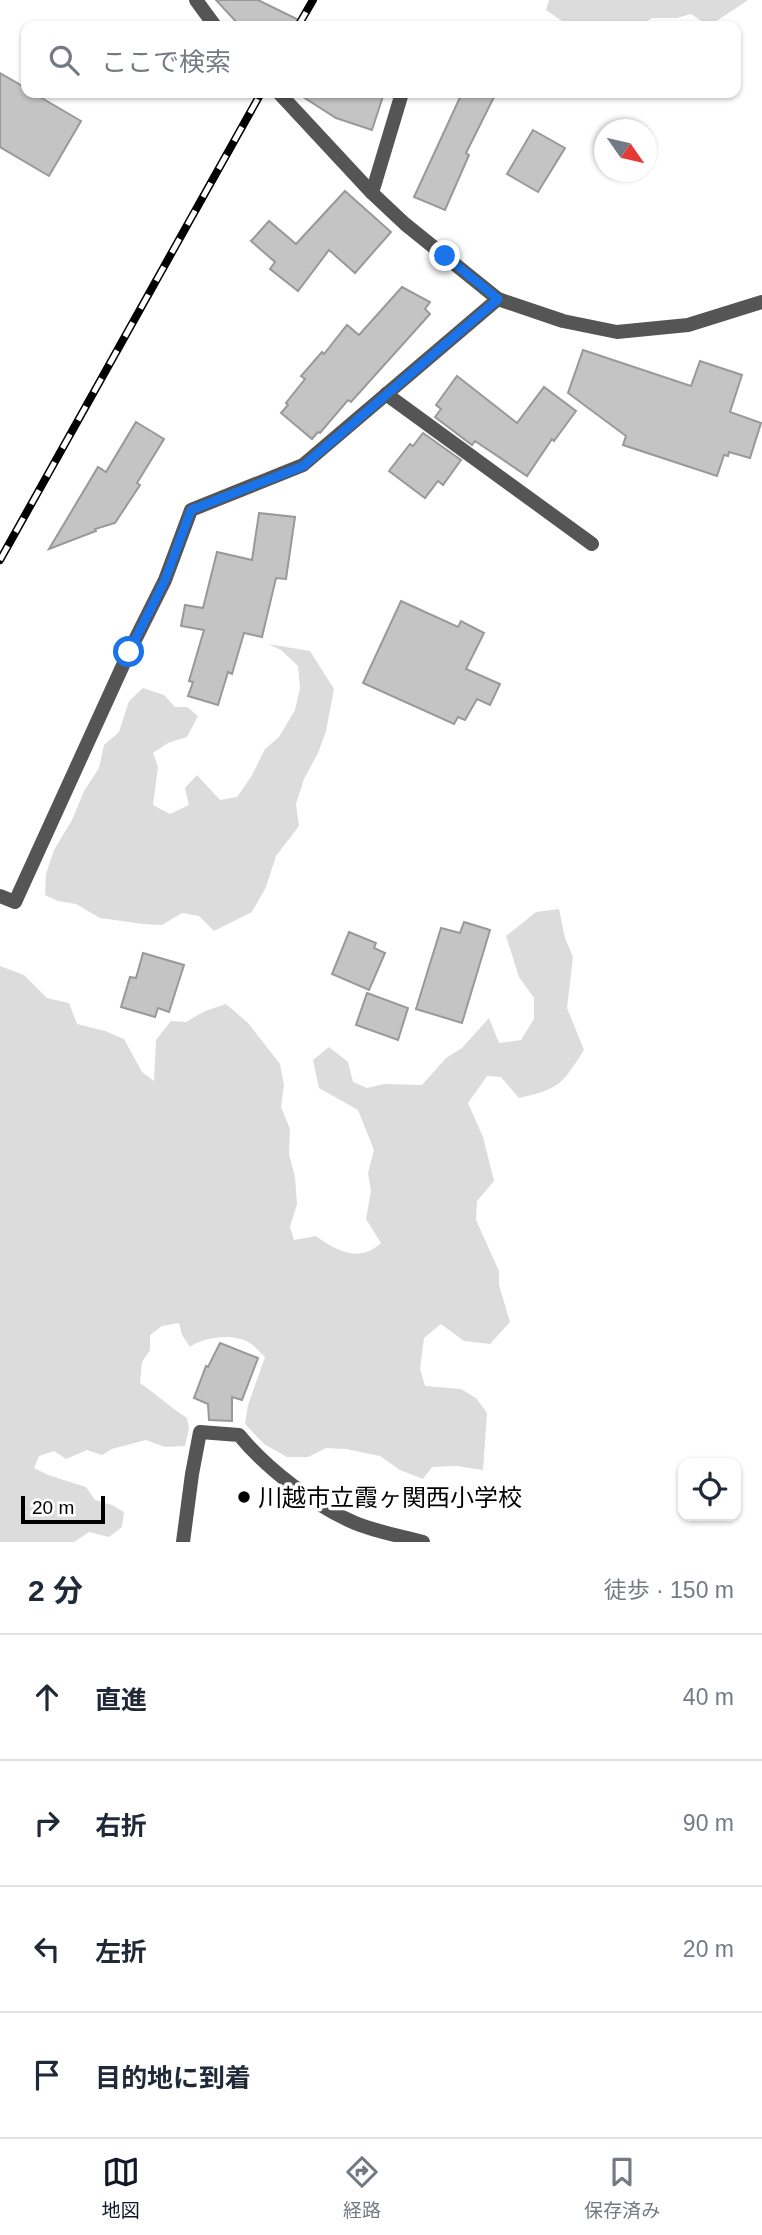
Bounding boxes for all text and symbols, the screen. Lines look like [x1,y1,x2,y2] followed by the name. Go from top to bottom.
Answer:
[21,21,741,98] search box
[45,41,83,79] icon: search
[101,47,231,77] text: ここで検索
[594,119,657,182] north arrow
[429,240,460,271] route end
[113,636,144,667] route start
[678,1458,741,1521] map controls
[678,1458,741,1521] button: locate
[258,1484,522,1511] place label: 川越市立霞ヶ関西小学校
[236,1489,252,1505] marker: 川越市立霞ヶ関西小学校
[21,1493,105,1525] scale bar
[32,1497,74,1518] text: 20 m
[28,1574,83,1607] text: 2 分
[604,1577,734,1603] text: 徒歩 · 150 m
[28,1678,66,1716] icon: ahead
[683,1684,734,1710] text: 40 m
[95,1685,147,1715] text: 直進
[28,1804,66,1842] icon: right
[683,1810,734,1836] text: 90 m
[95,1811,147,1841] text: 右折
[28,1930,66,1968] icon: left
[683,1936,734,1962] text: 20 m
[95,1937,147,1967] text: 左折
[28,2056,66,2094] icon: arrive
[95,2063,251,2093] text: 目的地に到着
[102,2153,140,2222] tab: 地図
[343,2153,381,2222] tab: 経路
[584,2153,660,2222] tab: 保存済み

